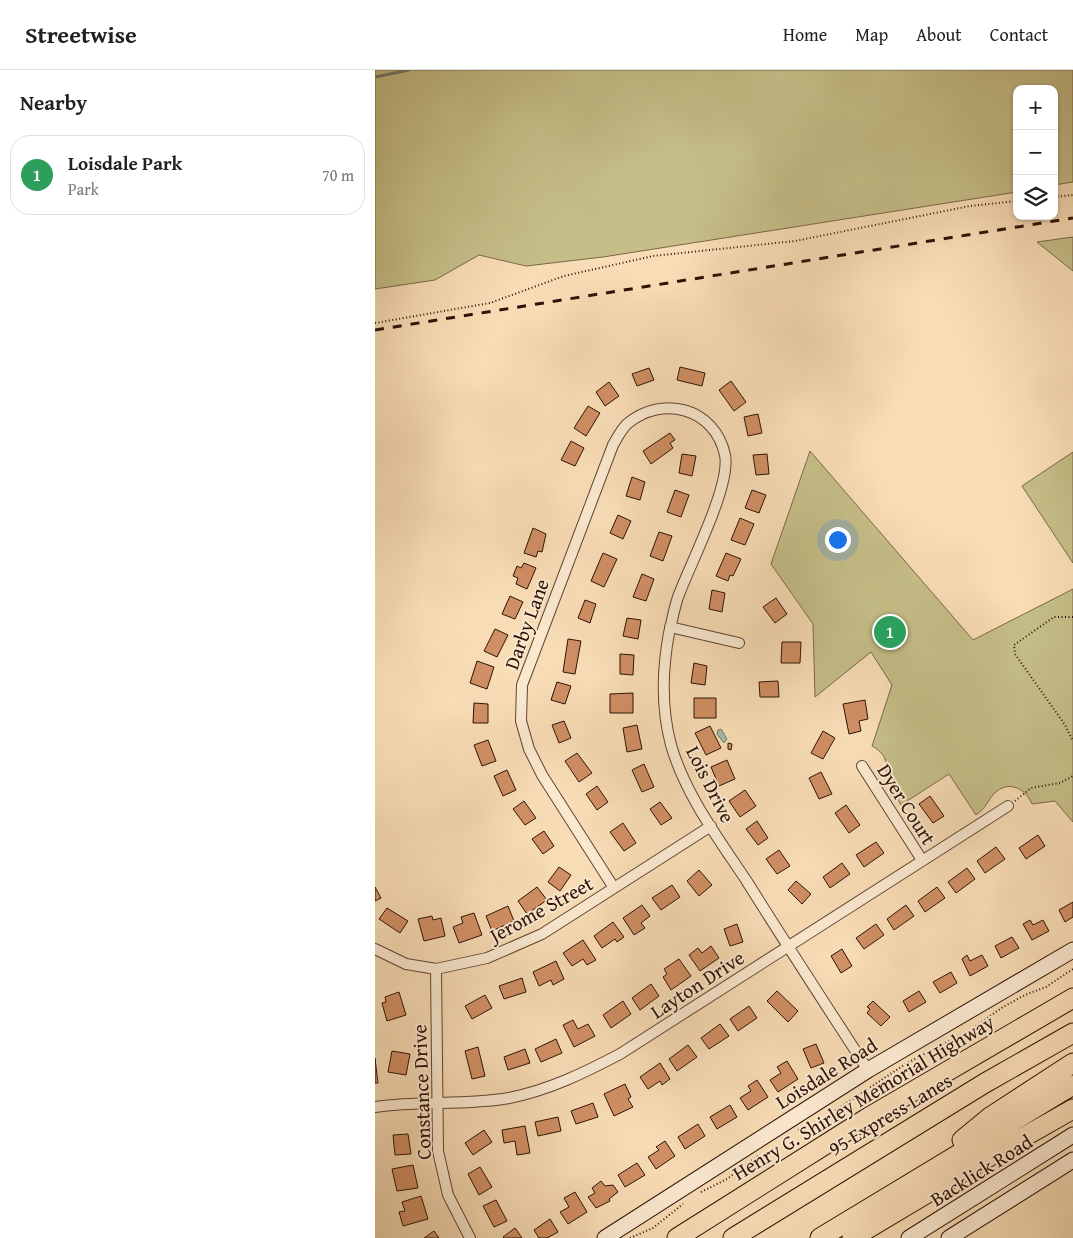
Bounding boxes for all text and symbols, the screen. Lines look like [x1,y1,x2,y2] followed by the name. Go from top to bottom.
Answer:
[25,17,137,52] text: Streetwise
[783,21,827,48] text: Home
[855,21,888,48] text: Map
[916,21,962,48] text: About
[990,21,1048,48] text: Contact
[1013,85,1058,220] map controls
[1013,85,1058,130] button: +
[20,87,87,118] text: Nearby
[1013,130,1058,175] button: −
[68,149,182,177] text: Loisdale Park
[33,163,41,187] text: 1
[322,163,354,187] text: 70 m
[1013,175,1058,220] button: layers
[68,177,99,201] text: Park
[825,527,851,553] your location
[496,575,556,673] street label: Darby Lane
[874,613,906,651] pin: 1
[679,741,743,827] street label: Lois Drive
[871,758,943,850] street label: Dyer Court
[481,869,598,951] street label: Jerome Street
[644,943,750,1025] street label: Layton Drive
[727,1007,999,1187] street label: Henry G. Shirley Memorial Highway
[404,1024,438,1160] street label: Constance Drive
[770,1030,883,1116] street label: Loisdale Road
[822,1065,958,1163] street label: 95 Express Lanes
[924,1127,1038,1213] street label: Backlick Road

